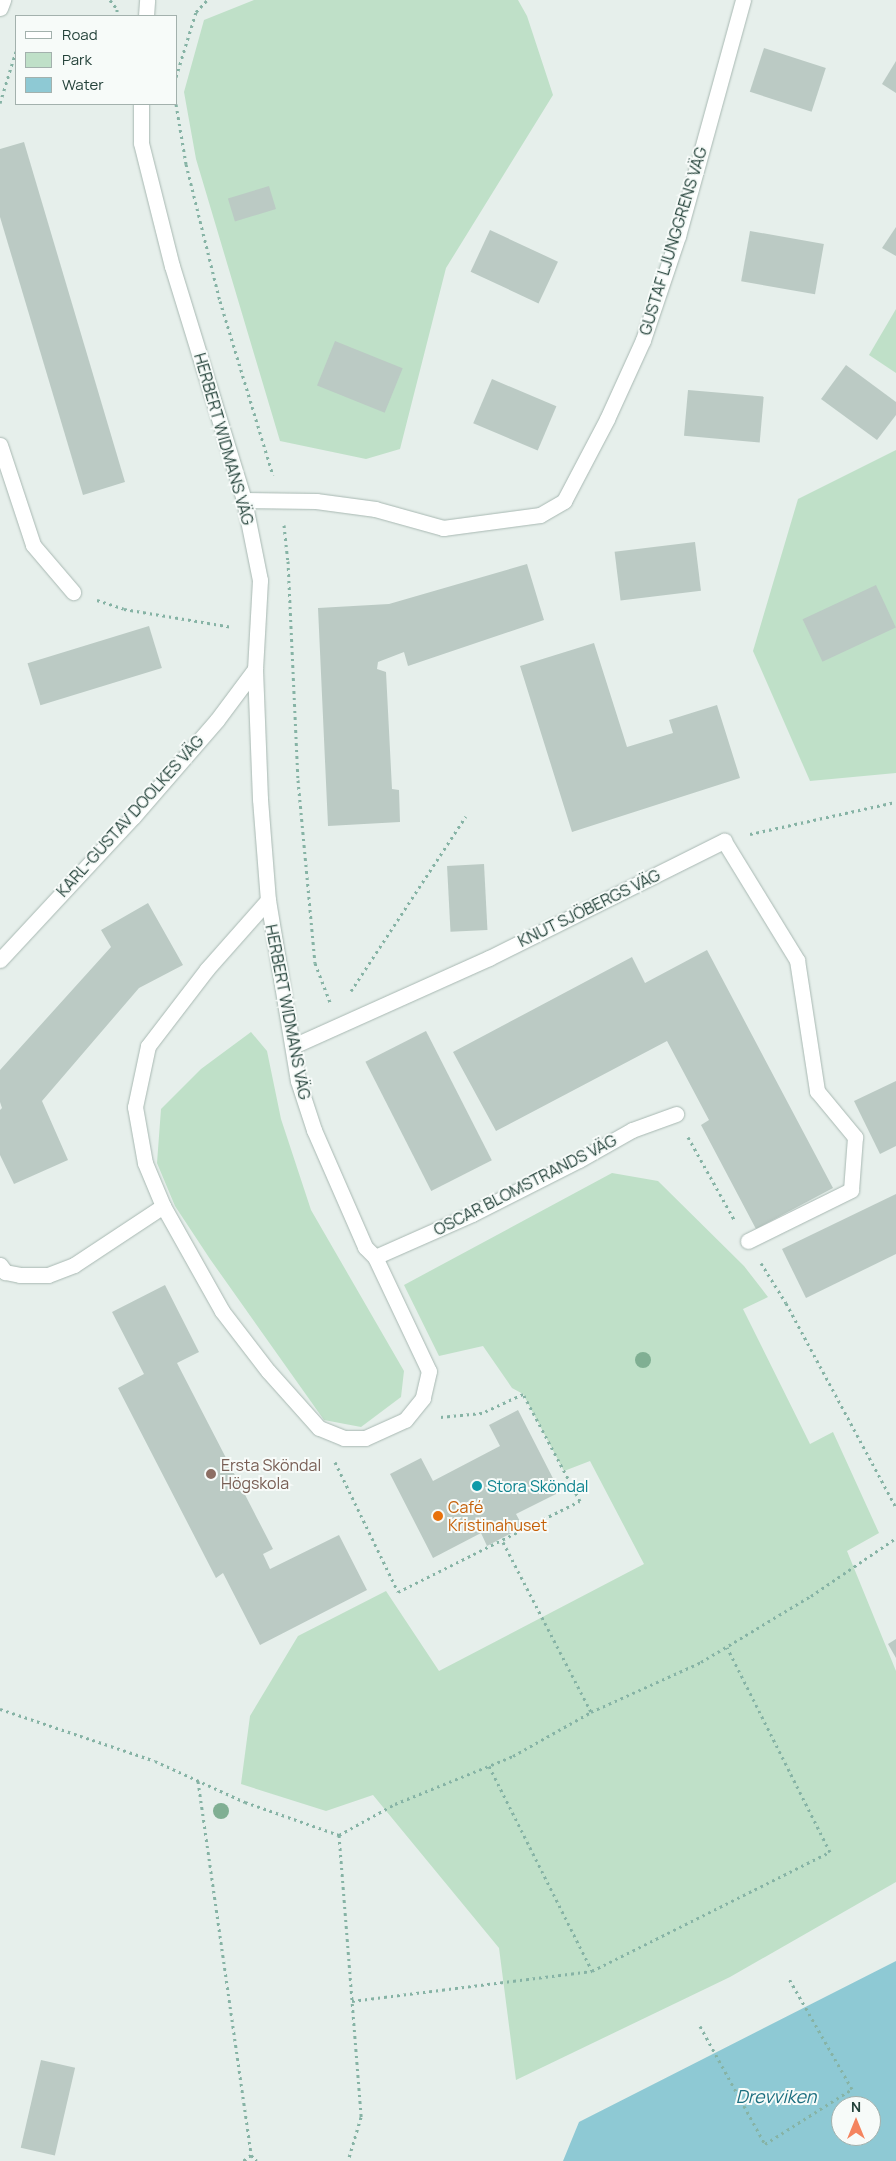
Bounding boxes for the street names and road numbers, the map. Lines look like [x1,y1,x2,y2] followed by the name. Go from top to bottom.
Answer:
[635,145,711,337] street label: GUSTAF LJUNGGRENS VÄG
[190,351,258,527] street label: HERBERT WIDMANS VÄG
[52,731,208,901] street label: KARL-GUSTAV DOOLKES VÄG
[515,865,663,951] street label: KNUT SJÖBERGS VÄG
[262,923,314,1101] street label: HERBERT WIDMANS VÄG
[430,1130,620,1240] street label: OSCAR BLOMSTRANDS VÄG

